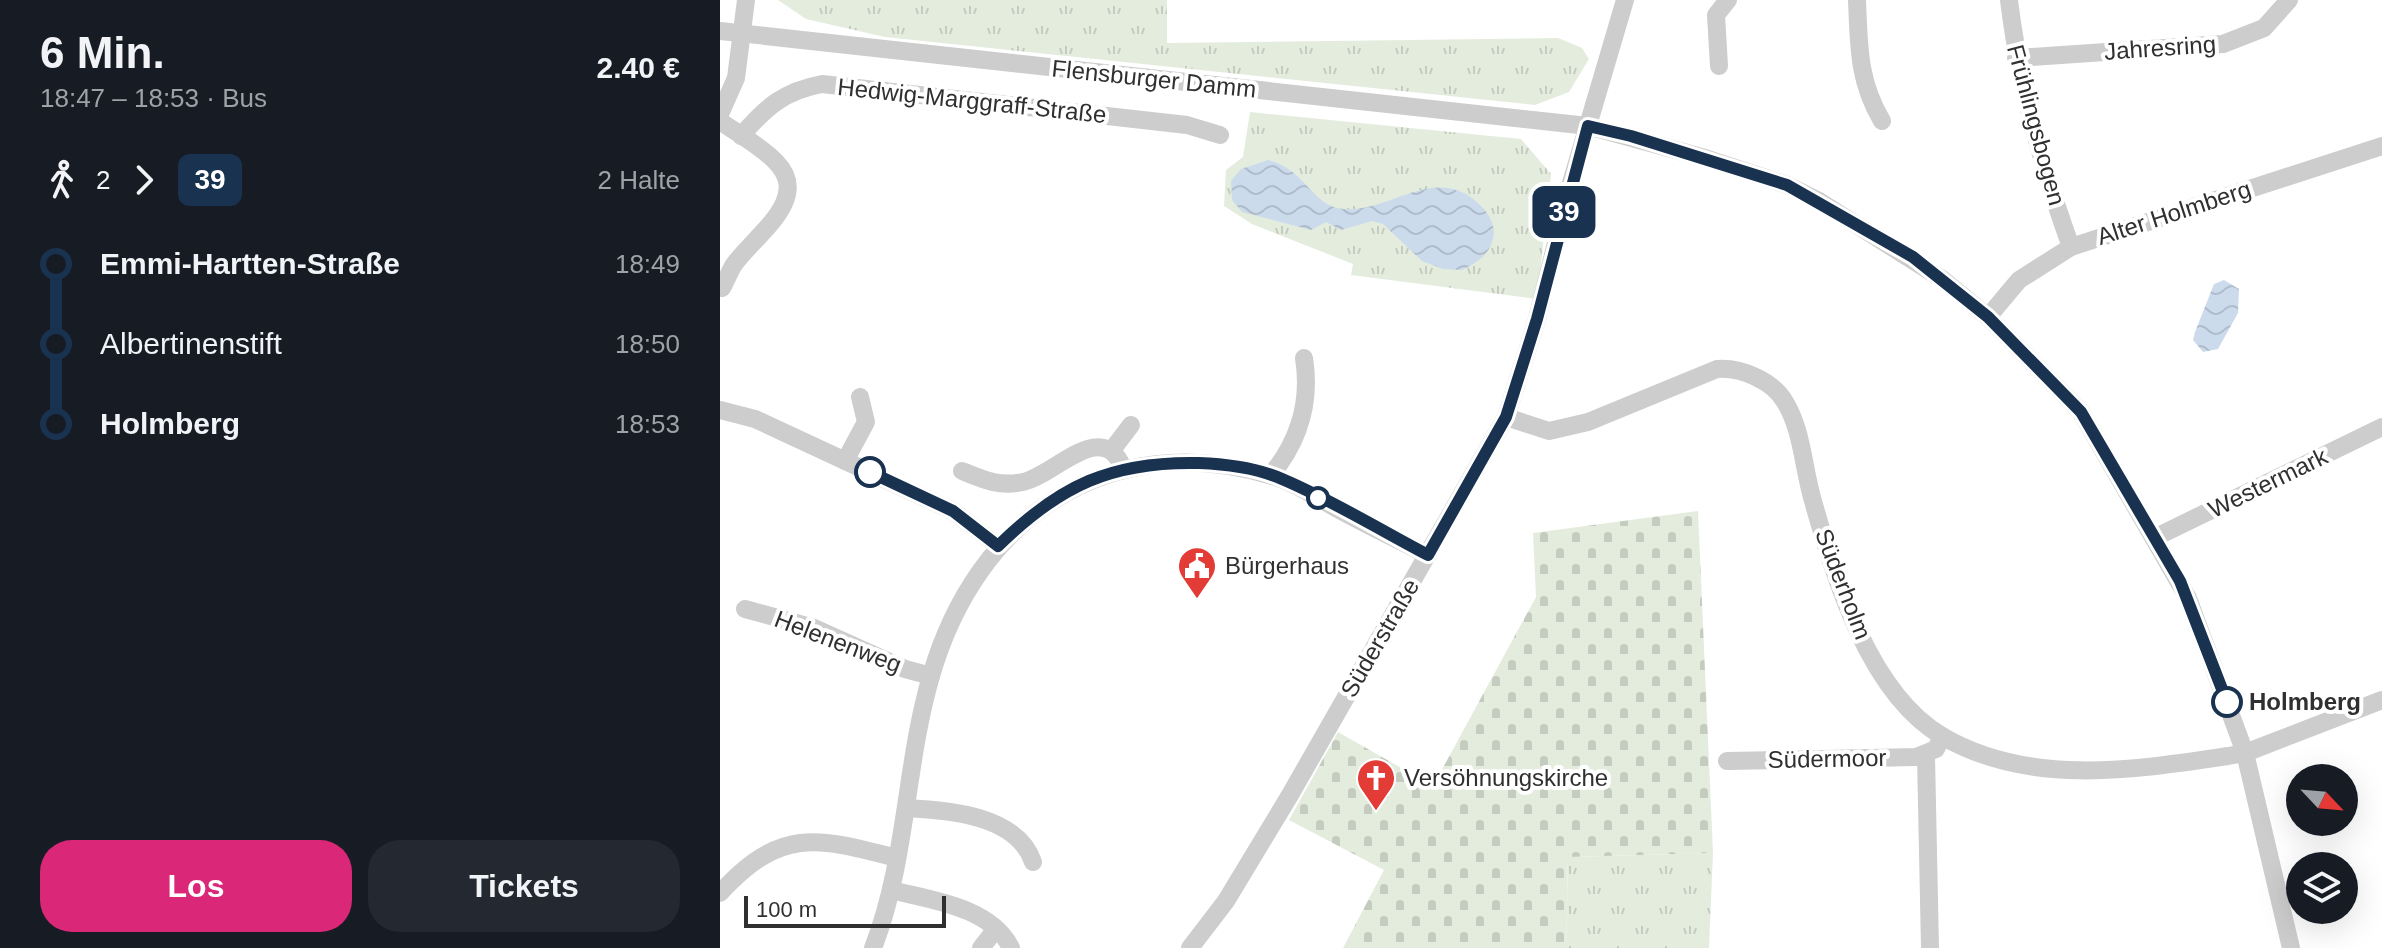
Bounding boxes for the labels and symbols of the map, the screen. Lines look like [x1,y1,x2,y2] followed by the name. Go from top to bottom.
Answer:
[2103,30,2217,65] street label: Jahresring
[2002,41,2071,208] street label: Frühlingsbogen
[1051,54,1258,103] street label: Flensburger Damm
[836,73,1108,128] street label: Hedwig-Marggraff-Straße
[2094,175,2254,250] street label: Alter Holmberg
[1528,186,1600,238] line badge: 39
[2204,442,2333,523] street label: Westermark
[855,457,885,487] unlabelled marker
[1307,487,1329,509] unlabelled marker
[1810,525,1877,643] street label: Süderholm
[1176,545,1218,600] public building icon: Bürgerhaus
[1225,552,1349,579] place label: Bürgerhaus
[1335,574,1424,702] street label: Süderstraße
[771,605,905,678] street label: Helenenweg
[2212,687,2242,717] marker: Holmberg
[2249,688,2361,715] place label: Holmberg
[1767,744,1887,773] street label: Südermoor
[1355,757,1397,812] church icon: Versöhnungskirche
[1404,764,1608,791] place label: Versöhnungskirche
[2286,764,2358,836] north arrow
[744,892,946,928] scale bar

